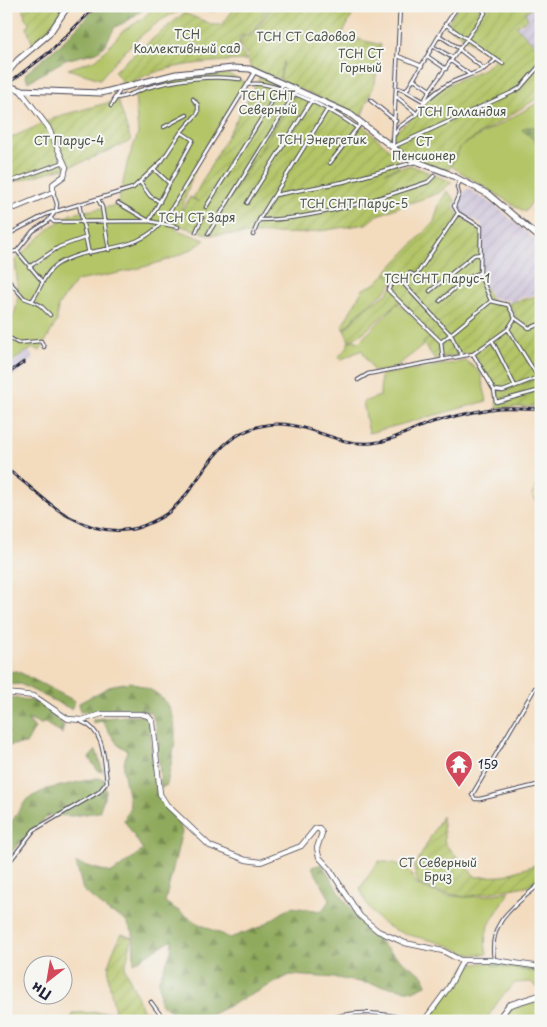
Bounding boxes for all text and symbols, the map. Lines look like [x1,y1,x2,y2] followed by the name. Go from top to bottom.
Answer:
[133,25,241,57] park label: ТСН Коллективный сад
[256,27,356,45] park label: ТСН СТ Садовод
[338,44,385,76] park label: ТСН СТ Горный
[239,86,297,118] park label: ТСН СНТ Северный
[418,102,506,120] park label: ТСН Голландия
[277,130,367,148] park label: ТСН Энергетик
[34,131,104,149] park label: СТ Парус-4
[392,132,456,164] park label: СТ Пенсионер
[300,194,408,212] park label: ТСН СНТ Парус-5
[158,208,236,226] park label: ТСН СТ Заря
[384,269,490,287] park label: ТСН СНТ Парус-1
[444,749,474,788] temple icon: 159
[478,755,498,773] place label: 159
[399,853,477,885] park label: СТ Северный Бриз
[22,954,72,1004] north arrow
[27,977,55,1006] text: Пн

